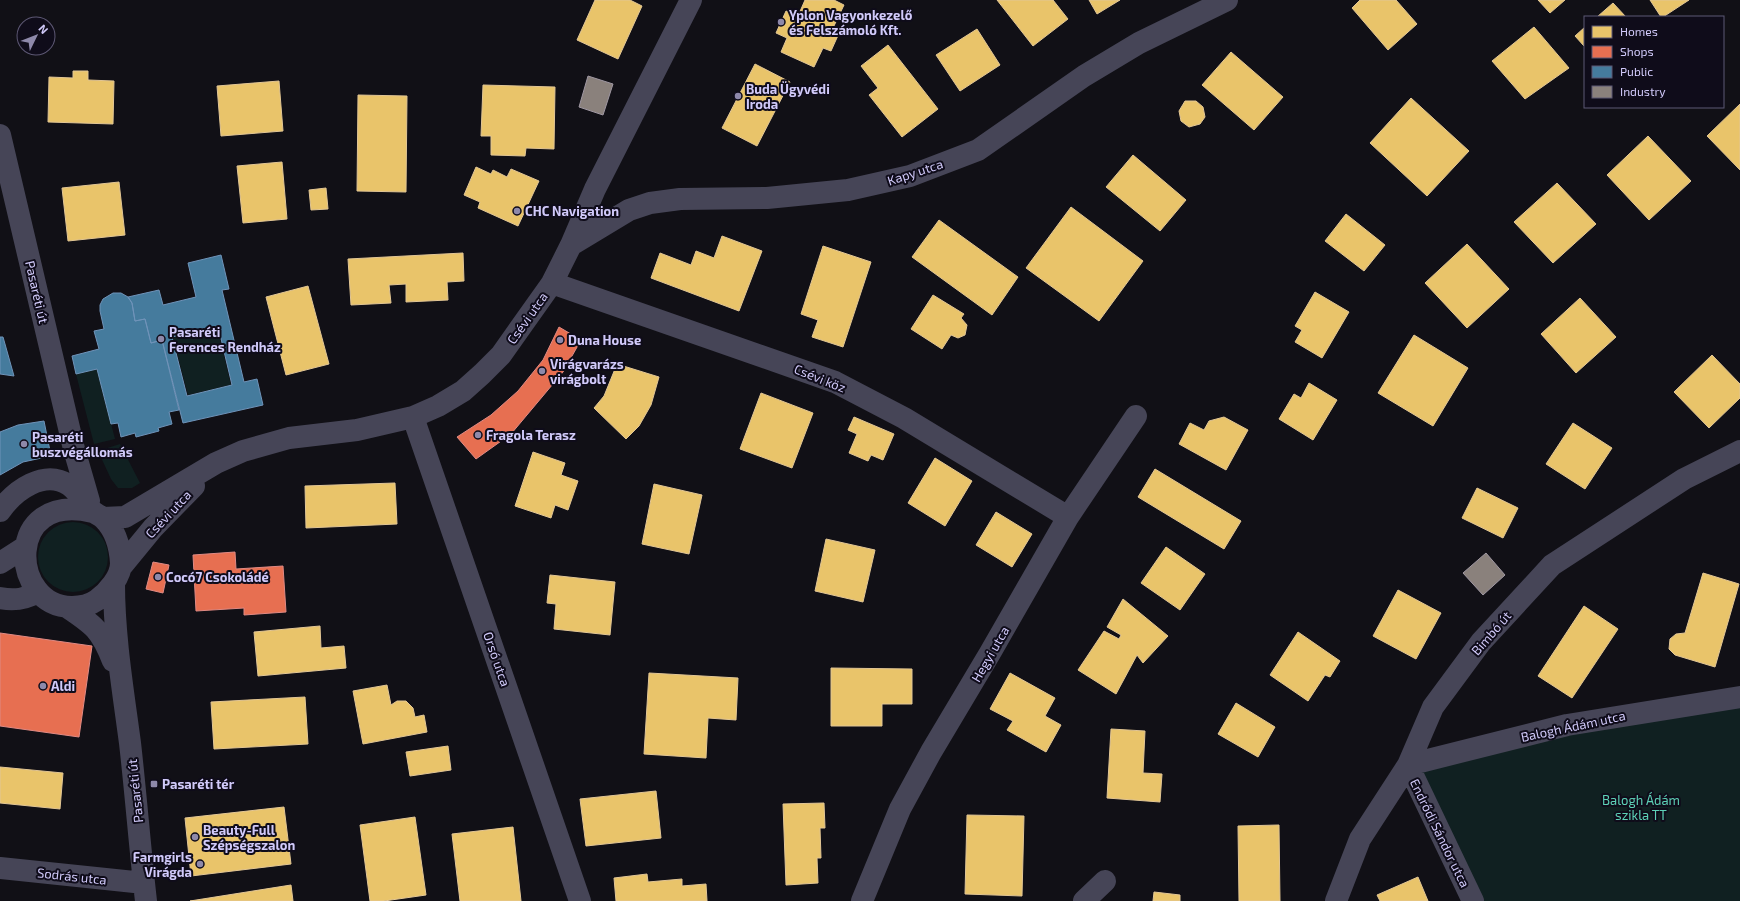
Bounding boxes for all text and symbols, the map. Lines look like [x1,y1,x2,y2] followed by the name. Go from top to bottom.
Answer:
[789,7,913,38] place label: Yplon Vagyonkezelő és Felszámoló Kft.
[16,16,56,56] north arrow
[1584,16,1724,108] legend
[776,17,786,27] marker: Yplon Vagyonkezelő és Felszámoló Kft.
[36,21,51,36] text: N
[1620,24,1658,38] text: Homes
[1620,44,1654,58] text: Shops
[1620,64,1653,78] text: Public
[746,81,830,112] place label: Buda Ügyvédi Iroda
[1620,84,1666,98] text: Industry
[733,91,743,101] marker: Buda Ügyvédi Iroda
[885,155,945,189] street label: Kapy utca
[525,203,619,219] place label: CHC Navigation
[512,206,522,216] marker: CHC Navigation
[22,259,52,325] street label: Pasaréti út
[503,289,551,347] street label: Csévi utca
[169,324,281,355] place label: Pasaréti Ferences Rendház
[568,332,641,348] place label: Duna House
[156,334,166,344] marker: Pasaréti Ferences Rendház
[555,335,565,345] marker: Duna House
[550,356,624,387] place label: Virágvarázs virágbolt
[792,360,848,396] street label: Csévi köz
[537,366,547,376] marker: Virágvarázs virágbolt
[486,427,576,443] place label: Fragola Terasz
[32,429,133,460] place label: Pasaréti buszvégállomás
[473,430,483,440] marker: Fragola Terasz
[19,439,29,449] marker: Pasaréti buszvégállomás
[142,487,194,541] street label: Csévi utca
[166,569,269,585] place label: Cocó7 Csokoládé
[153,572,163,582] marker: Cocó7 Csokoládé
[1468,608,1514,658] street label: Bimbó út
[968,623,1012,685] street label: Hegyi utca
[480,630,514,688] street label: Orsó utca
[51,678,75,694] place label: Aldi
[38,681,48,691] marker: Aldi
[1519,706,1627,745] street label: Balogh Ádám utca
[124,758,146,824] street label: Pasaréti út
[162,776,235,792] place label: Pasaréti tér
[1407,776,1473,890] street label: Endrődi Sándor utca
[149,779,159,789] marker: Pasaréti tér
[1602,791,1680,823] park label: Balogh Ádám szikla TT
[203,822,295,853] place label: Beauty-Full Szépségszalon
[190,832,200,842] marker: Beauty-Full Szépségszalon
[133,849,192,880] place label: Farmgirls Virágda
[195,859,205,869] marker: Farmgirls Virágda
[36,864,108,888] street label: Sodrás utca

